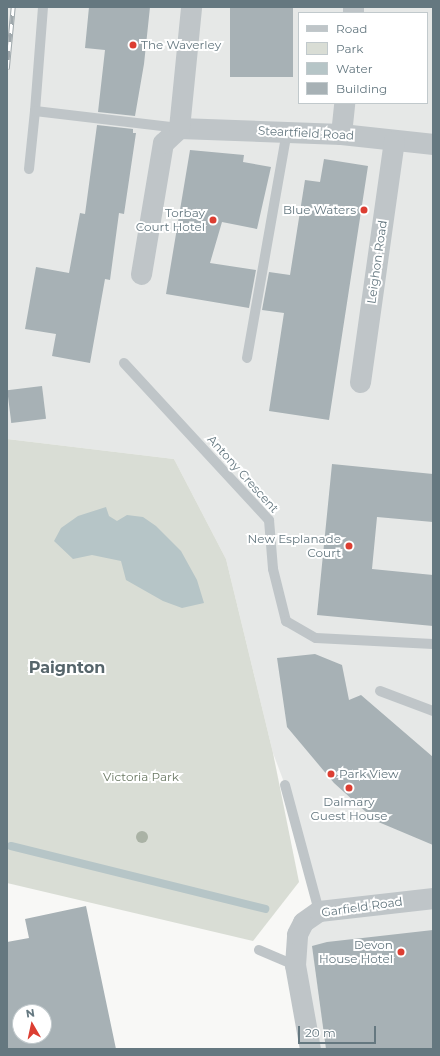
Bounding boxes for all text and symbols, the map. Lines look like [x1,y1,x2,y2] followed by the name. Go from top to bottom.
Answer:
[298,12,428,104] legend
[336,21,367,36] text: Road
[141,38,221,52] place label: The Waverley
[128,40,138,50] marker: The Waverley
[336,41,363,56] text: Park
[336,61,372,76] text: Water
[336,81,387,96] text: Building
[258,123,354,143] street label: Steartfield Road
[283,203,356,217] place label: Blue Waters
[359,205,369,215] marker: Blue Waters
[136,206,205,234] place label: Torbay Court Hotel
[208,215,218,225] marker: Torbay Court Hotel
[364,219,390,305] street label: Leighon Road
[204,432,282,516] street label: Antony Crescent
[248,532,341,560] place label: New Esplanade Court
[344,541,354,551] marker: New Esplanade Court
[29,658,105,678] district label: Paignton
[339,767,399,781] place label: Park View
[326,769,336,779] marker: Park View
[103,770,179,784] park label: Victoria Park
[344,783,354,793] marker: Dalmary Guest House
[311,795,387,823] place label: Dalmary Guest House
[321,894,403,920] street label: Garfield Road
[319,938,393,966] place label: Devon House Hotel
[396,947,406,957] marker: Devon House Hotel
[12,1004,52,1044] north arrow
[25,1006,36,1021] text: N
[300,1018,378,1044] scale bar
[305,1025,336,1040] text: 20 m

